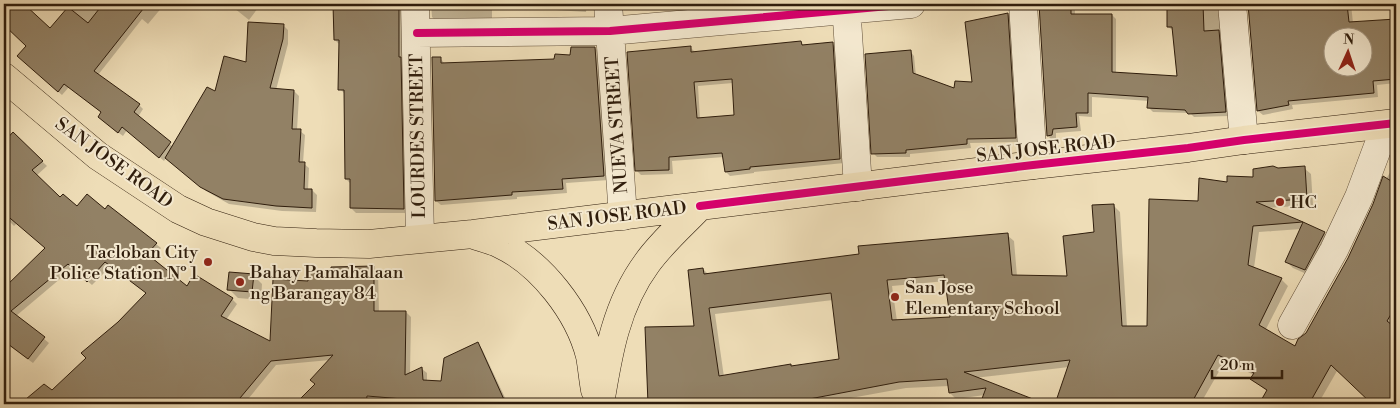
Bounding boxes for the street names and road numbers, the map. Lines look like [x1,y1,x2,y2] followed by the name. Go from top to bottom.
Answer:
[405,53,431,219] street label: LOURDES STREET
[601,55,633,194] street label: NUEVA STREET
[51,113,177,213] street label: SAN JOSE ROAD
[975,130,1117,168] street label: SAN JOSE ROAD
[546,196,688,236] street label: SAN JOSE ROAD

